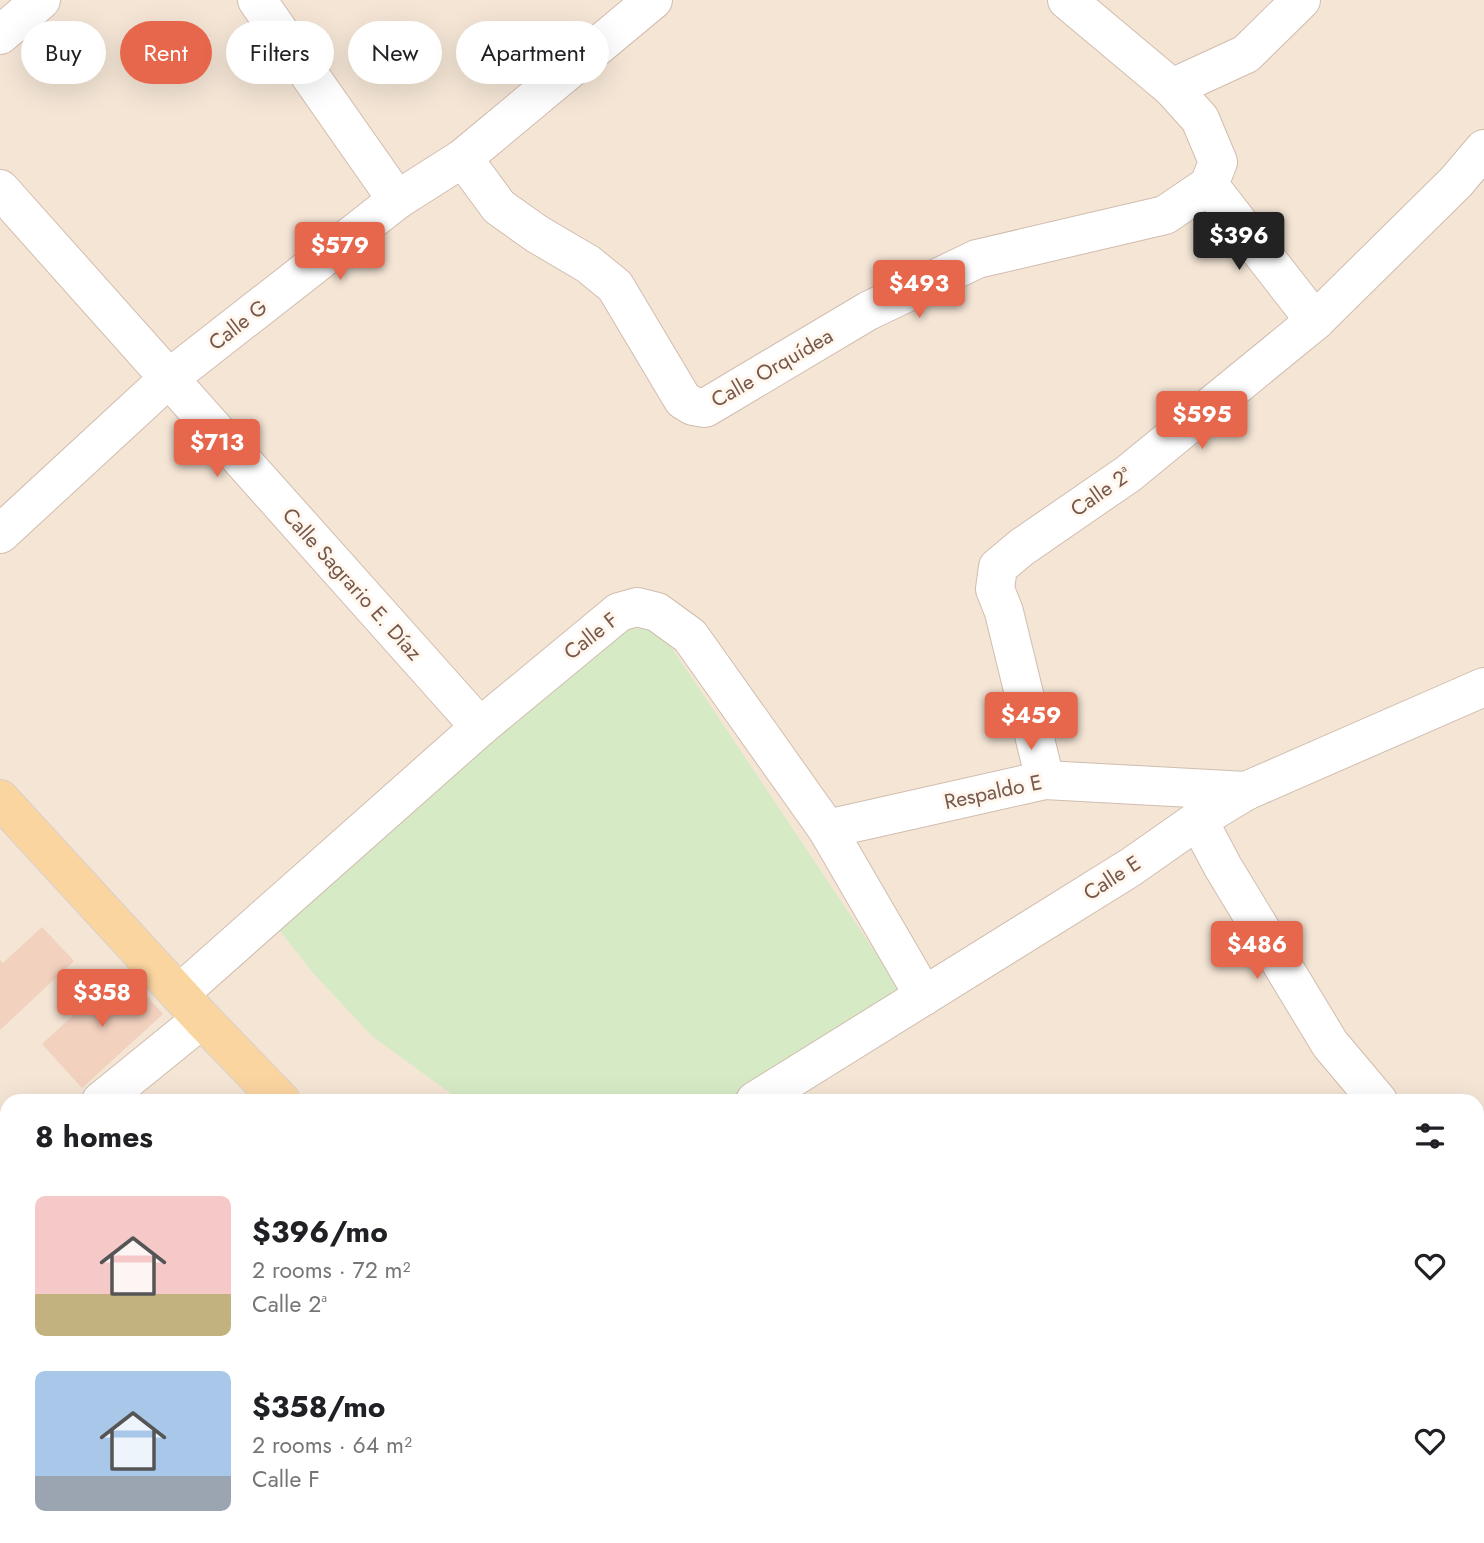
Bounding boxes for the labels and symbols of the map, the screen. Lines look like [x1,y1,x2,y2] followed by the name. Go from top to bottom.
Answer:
[1198,212,1280,272] pin: $396
[299,222,381,282] pin: $579
[878,260,960,320] pin: $493
[202,292,274,358] street label: Calle G
[706,321,838,415] street label: Calle Orquídea
[1161,392,1243,451] pin: $595
[176,420,258,479] pin: $713
[1064,460,1138,524] street label: Calle 2ª
[275,501,429,667] street label: Calle Sagrario E. Díaz
[557,605,625,667] street label: Calle F
[990,692,1072,752] pin: $459
[941,767,1045,817] street label: Respaldo E
[1077,848,1147,908] street label: Calle E
[1216,922,1298,981] pin: $486
[61,970,143,1029] pin: $358

